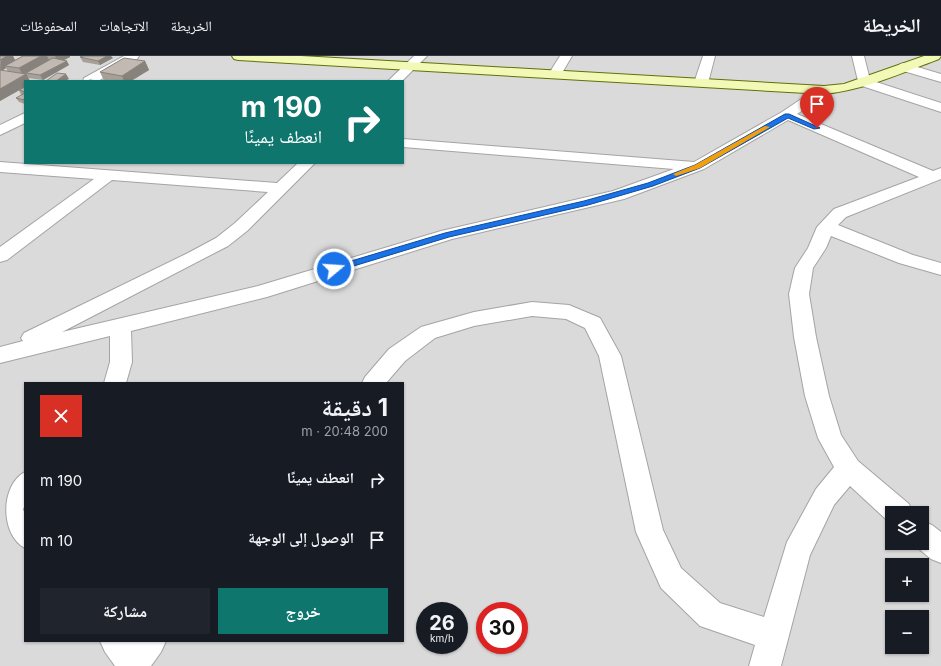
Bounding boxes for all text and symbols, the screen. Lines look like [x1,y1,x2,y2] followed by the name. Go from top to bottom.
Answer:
[863,14,921,37] text: الخريطة
[20,17,77,34] text: المحفوظات
[99,17,149,34] text: الاتجاهات
[171,17,212,34] text: الخريطة
[800,87,834,128] pin
[241,90,322,124] text: 190 m
[806,93,828,115] icon: arrive
[336,96,388,148] icon: right
[244,126,322,147] text: انعطف يمينًا
[313,248,355,290] position arrow
[322,393,388,422] text: 1 دقيقة
[40,395,82,437] button: close
[301,423,388,439] text: 200 m · 20:48
[287,468,354,487] text: انعطف يمينًا
[366,469,388,491] icon: right
[40,471,82,490] text: 190 m
[885,506,929,654] map controls
[885,506,929,550] button: layers
[248,528,354,547] text: الوصول إلى الوجهة
[366,529,388,551] icon: arrive
[40,531,73,550] text: 10 m
[885,558,929,602] button: +
[40,588,210,634] button: مشاركة
[218,588,388,634] button: خروج
[476,602,528,654] speed limit sign: 30
[885,610,929,654] button: −
[429,611,455,635] text: 26
[430,632,454,644] text: km/h

